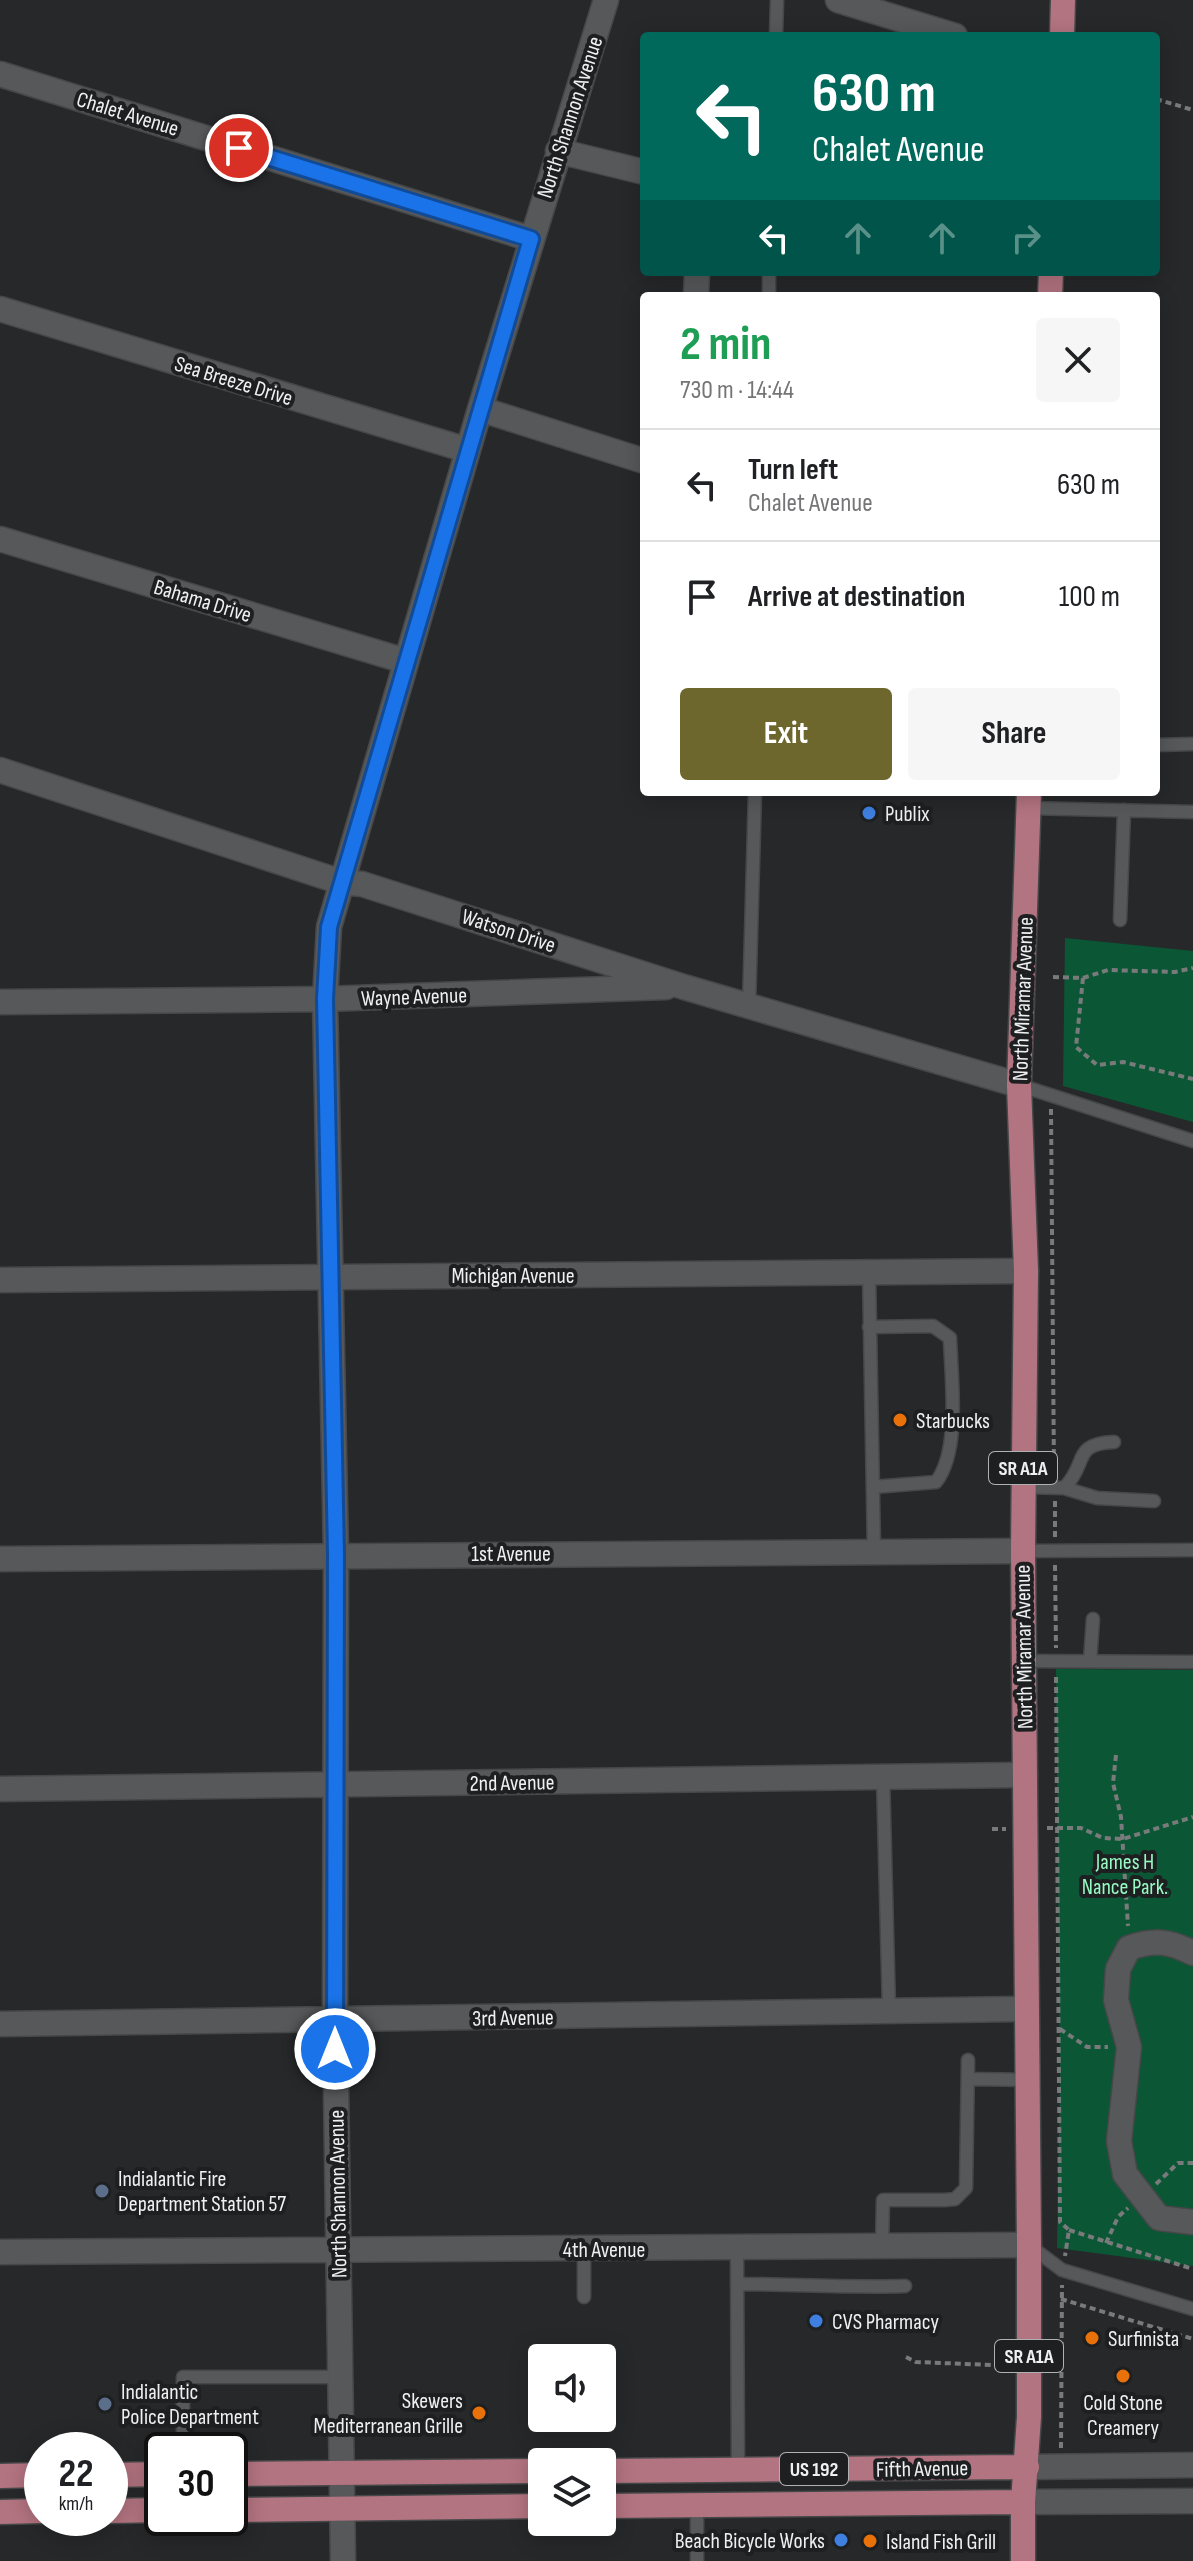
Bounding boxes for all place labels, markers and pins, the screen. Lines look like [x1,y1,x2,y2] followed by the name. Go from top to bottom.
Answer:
[205,114,273,182] pin
[885,801,930,828] place label: Publix
[860,804,878,822] marker: Publix
[916,1408,990,1435] place label: Starbucks
[891,1411,909,1429] marker: Starbucks
[118,2166,286,2218] place label: Indialantic Fire Department Station 57
[93,2182,111,2200] marker: Indialantic Fire Department Station 57
[832,2309,939,2336] place label: CVS Pharmacy
[807,2312,825,2330] marker: CVS Pharmacy
[1108,2326,1179,2353] place label: Surfinista
[1083,2329,1101,2347] marker: Surfinista
[1114,2367,1132,2385] marker: Cold Stone Creamery
[121,2379,259,2431] place label: Indialantic Police Department
[314,2388,463,2440] place label: Skewers Mediterranean Grille
[1083,2390,1163,2442] place label: Cold Stone Creamery
[96,2395,114,2413] marker: Indialantic Police Department
[470,2404,488,2422] marker: Skewers Mediterranean Grille
[675,2528,825,2555] place label: Beach Bicycle Works
[886,2529,996,2556] place label: Island Fish Grill
[832,2531,850,2549] marker: Beach Bicycle Works
[861,2532,879,2550] marker: Island Fish Grill

